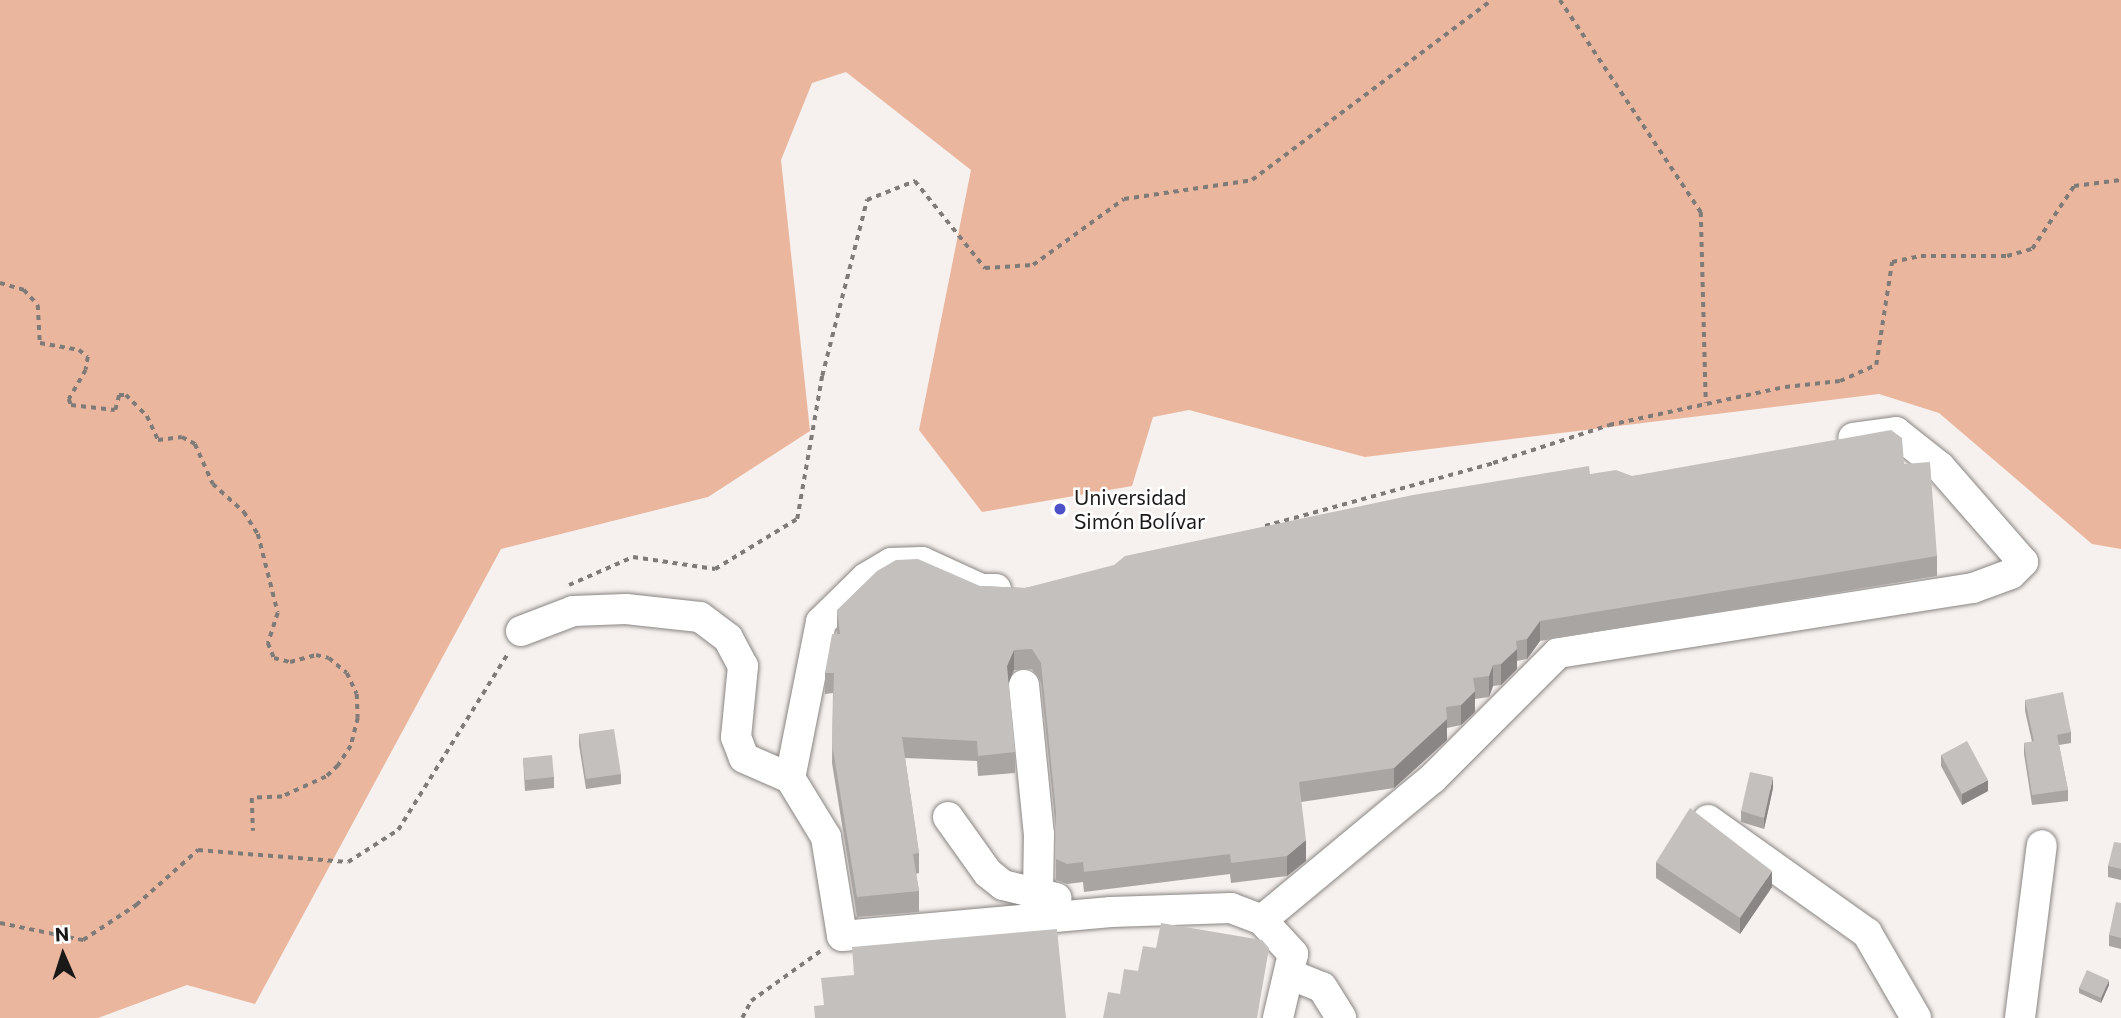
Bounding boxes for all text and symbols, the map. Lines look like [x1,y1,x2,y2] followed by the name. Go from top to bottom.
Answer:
[1074,484,1205,534] place label: Universidad Simón Bolívar
[1052,501,1068,517] marker: Universidad Simón Bolívar
[28,920,98,990] north arrow
[54,922,70,945] text: N

